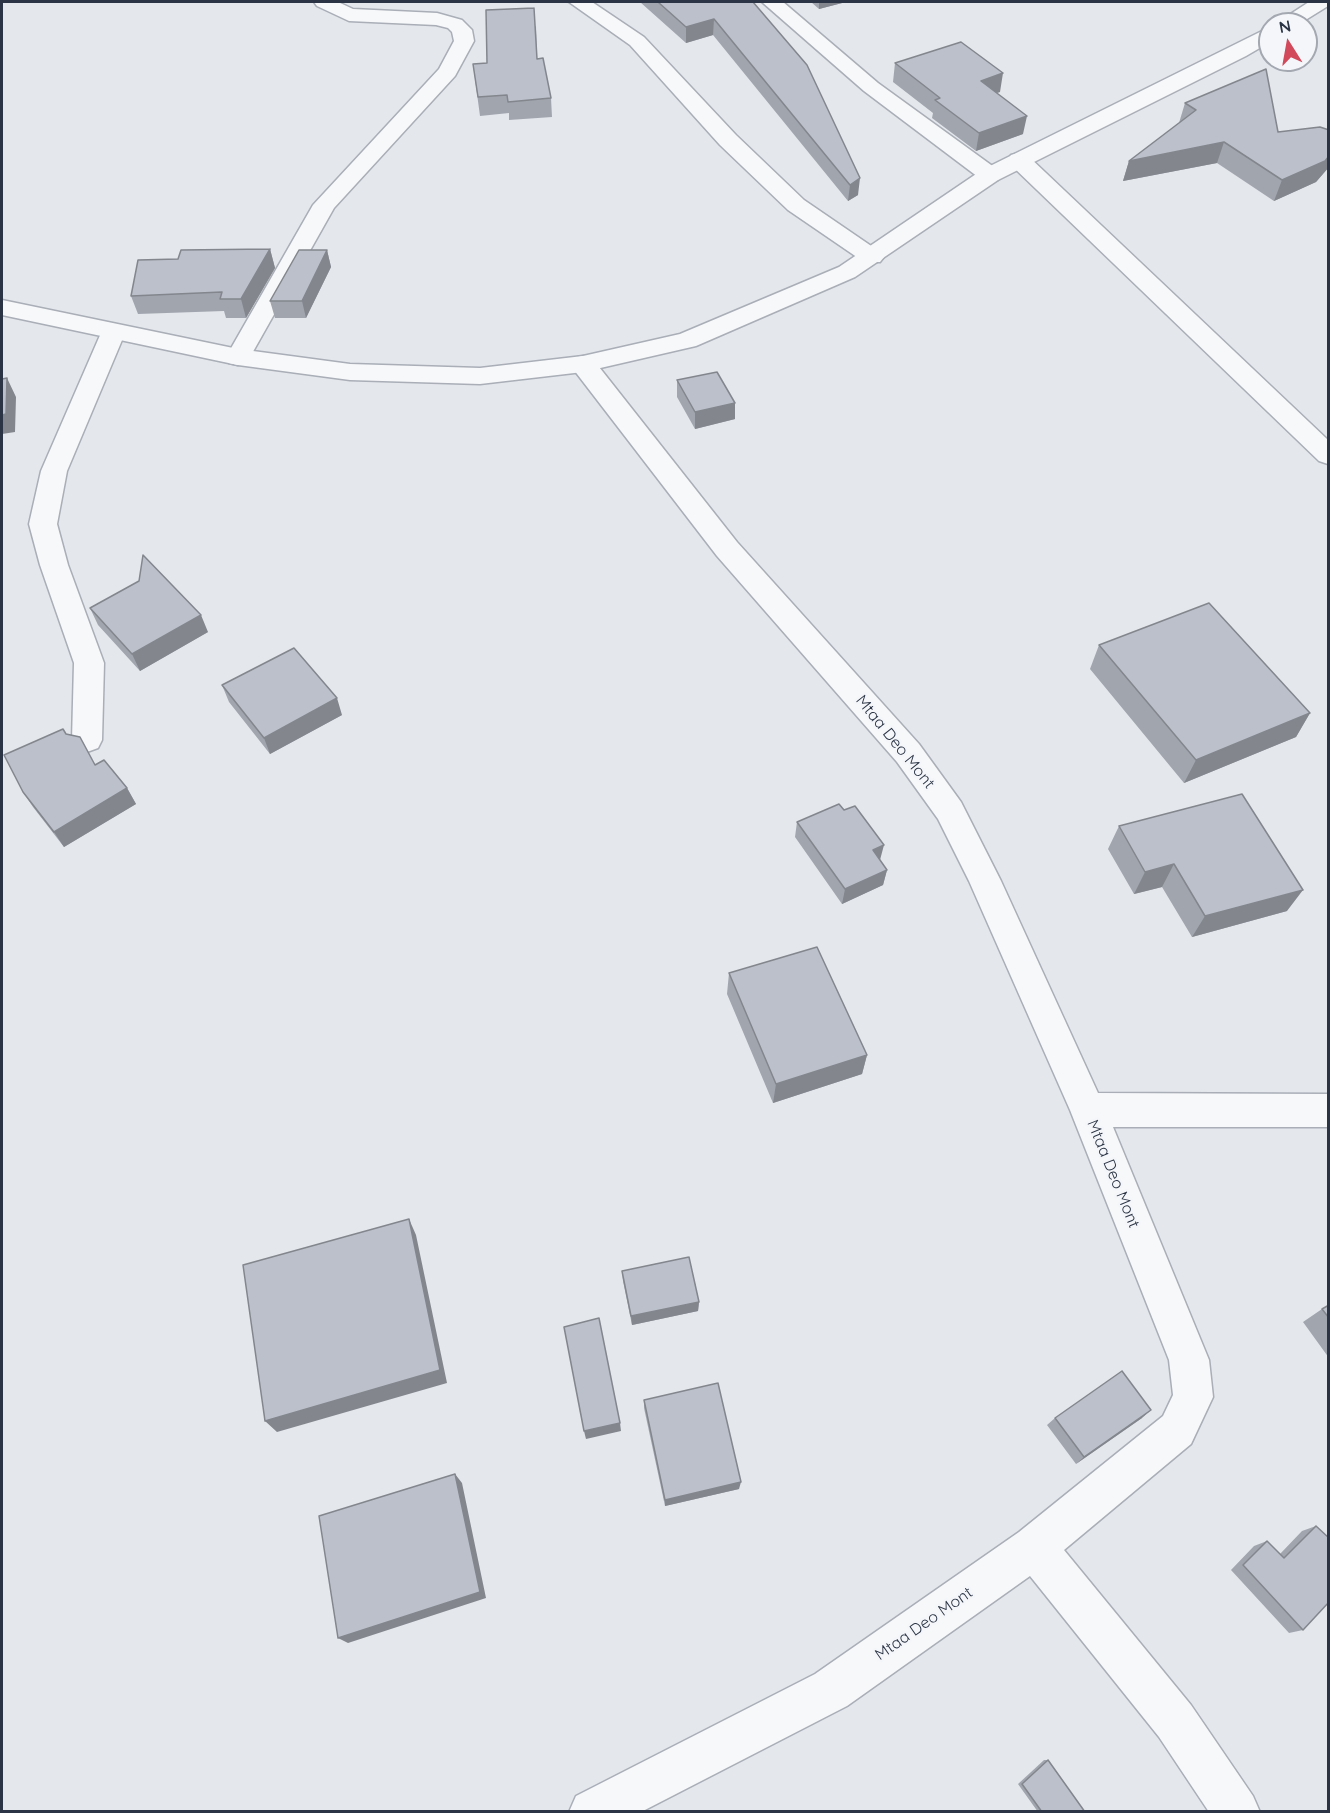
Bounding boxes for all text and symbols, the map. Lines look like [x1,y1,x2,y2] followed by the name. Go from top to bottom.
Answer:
[1258,12,1318,72] north arrow
[1277,15,1293,37] text: N
[851,691,939,793] street label: Mtaa Deo Mont
[1083,1117,1143,1231] street label: Mtaa Deo Mont
[871,1583,977,1665] street label: Mtaa Deo Mont

